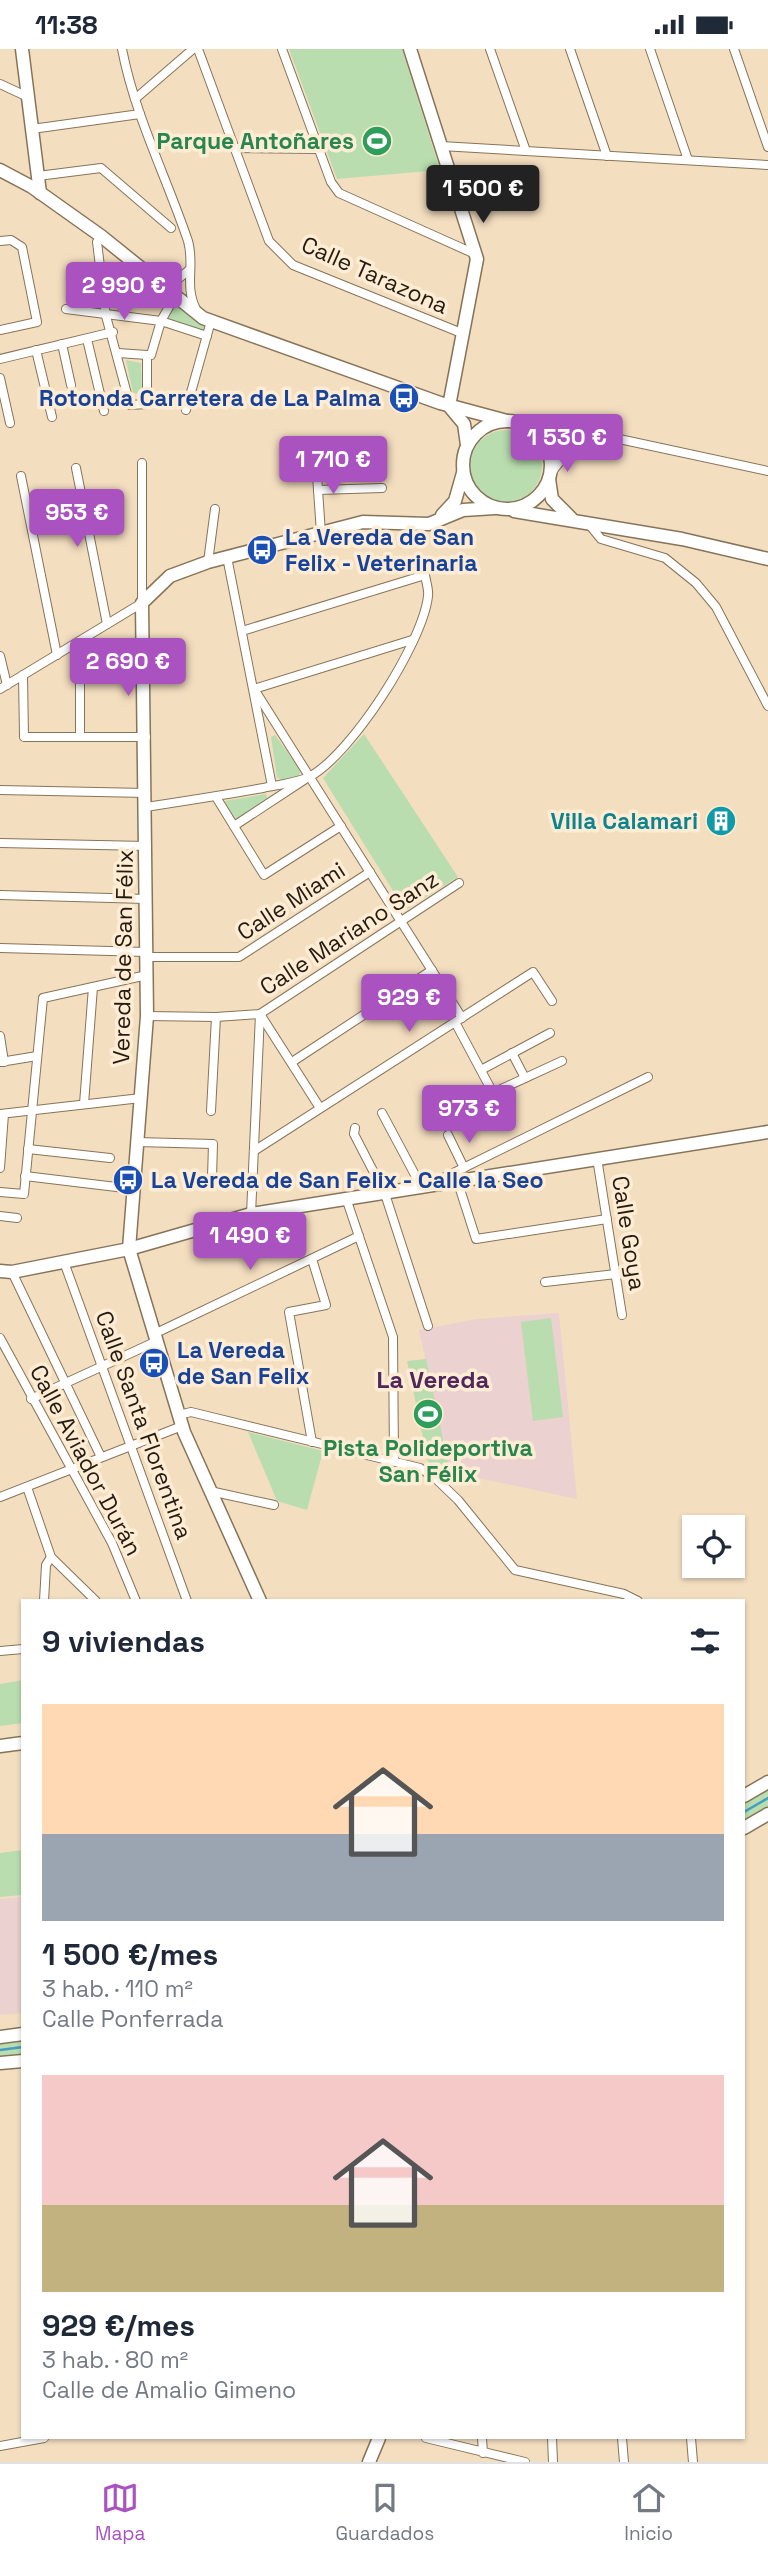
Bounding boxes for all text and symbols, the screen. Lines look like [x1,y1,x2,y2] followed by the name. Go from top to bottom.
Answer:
[35,8,98,42] text: 11:38
[360,124,394,158] sports icon: Parque Antoñares
[157,126,354,156] place label: Parque Antoñares
[418,165,548,225] pin: 1 500 €
[442,173,524,203] text: 1 500 €
[297,229,453,321] street label: Calle Tarazona
[59,263,189,322] pin: 2 990 €
[82,270,166,300] text: 2 990 €
[387,381,421,415] bus stop icon: Rotonda Carretera de La Palma
[39,383,381,413] place label: Rotonda Carretera de La Palma
[502,415,632,474] pin: 1 530 €
[527,422,607,452] text: 1 530 €
[268,437,398,496] pin: 1 710 €
[295,444,371,474] text: 1 710 €
[28,489,126,549] pin: 953 €
[45,497,109,527] text: 953 €
[285,522,477,578] place label: La Vereda de San Felix - Veterinaria
[245,533,279,567] bus stop icon: La Vereda de San Felix - Veterinaria
[63,639,193,698] pin: 2 690 €
[86,646,170,676] text: 2 690 €
[704,804,738,838] building icon: Villa Calamari
[551,806,698,836] place label: Villa Calamari
[106,849,140,1065] street label: Vereda de San Félix
[231,855,351,947] street label: Calle Miami
[254,864,444,1002] street label: Calle Mariano Sanz
[360,975,458,1034] pin: 929 €
[377,982,441,1012] text: 929 €
[420,1085,518,1145] pin: 973 €
[438,1093,500,1123] text: 973 €
[111,1163,145,1197] bus stop icon: La Vereda de San Felix - Calle la Seo
[151,1165,544,1195] place label: La Vereda de San Felix - Calle la Seo
[605,1174,653,1292] street label: Calle Goya
[185,1213,315,1272] pin: 1 490 €
[209,1220,291,1250] text: 1 490 €
[89,1307,199,1543] street label: Calle Santa Florentina
[177,1335,310,1391] place label: La Vereda de San Felix
[137,1346,171,1380] bus stop icon: La Vereda de San Felix
[23,1359,149,1561] street label: Calle Aviador Durán
[377,1364,489,1395] district label: La Vereda
[411,1397,445,1431] sports icon: Pista Polideportiva San Félix
[323,1433,533,1489] place label: Pista Polideportiva San Félix
[682,1515,745,1578] map controls
[682,1515,745,1578] button: locate
[42,1622,205,1661] text: 9 viviendas
[686,1622,724,1660] icon: filters
[320,1749,446,1875] icon: home
[42,1935,218,1974] text: 1 500 €/mes
[42,1974,193,2004] text: 3 hab. · 110 m²
[42,2004,223,2034] text: Calle Ponferrada
[320,2120,446,2246] icon: home
[42,2306,195,2345] text: 929 €/mes
[42,2345,188,2375] text: 3 hab. · 80 m²
[42,2375,296,2405] text: Calle de Amalio Gimeno
[95,2479,146,2546] tab: Mapa
[336,2479,434,2546] tab: Guardados
[624,2479,673,2546] tab: Inicio

